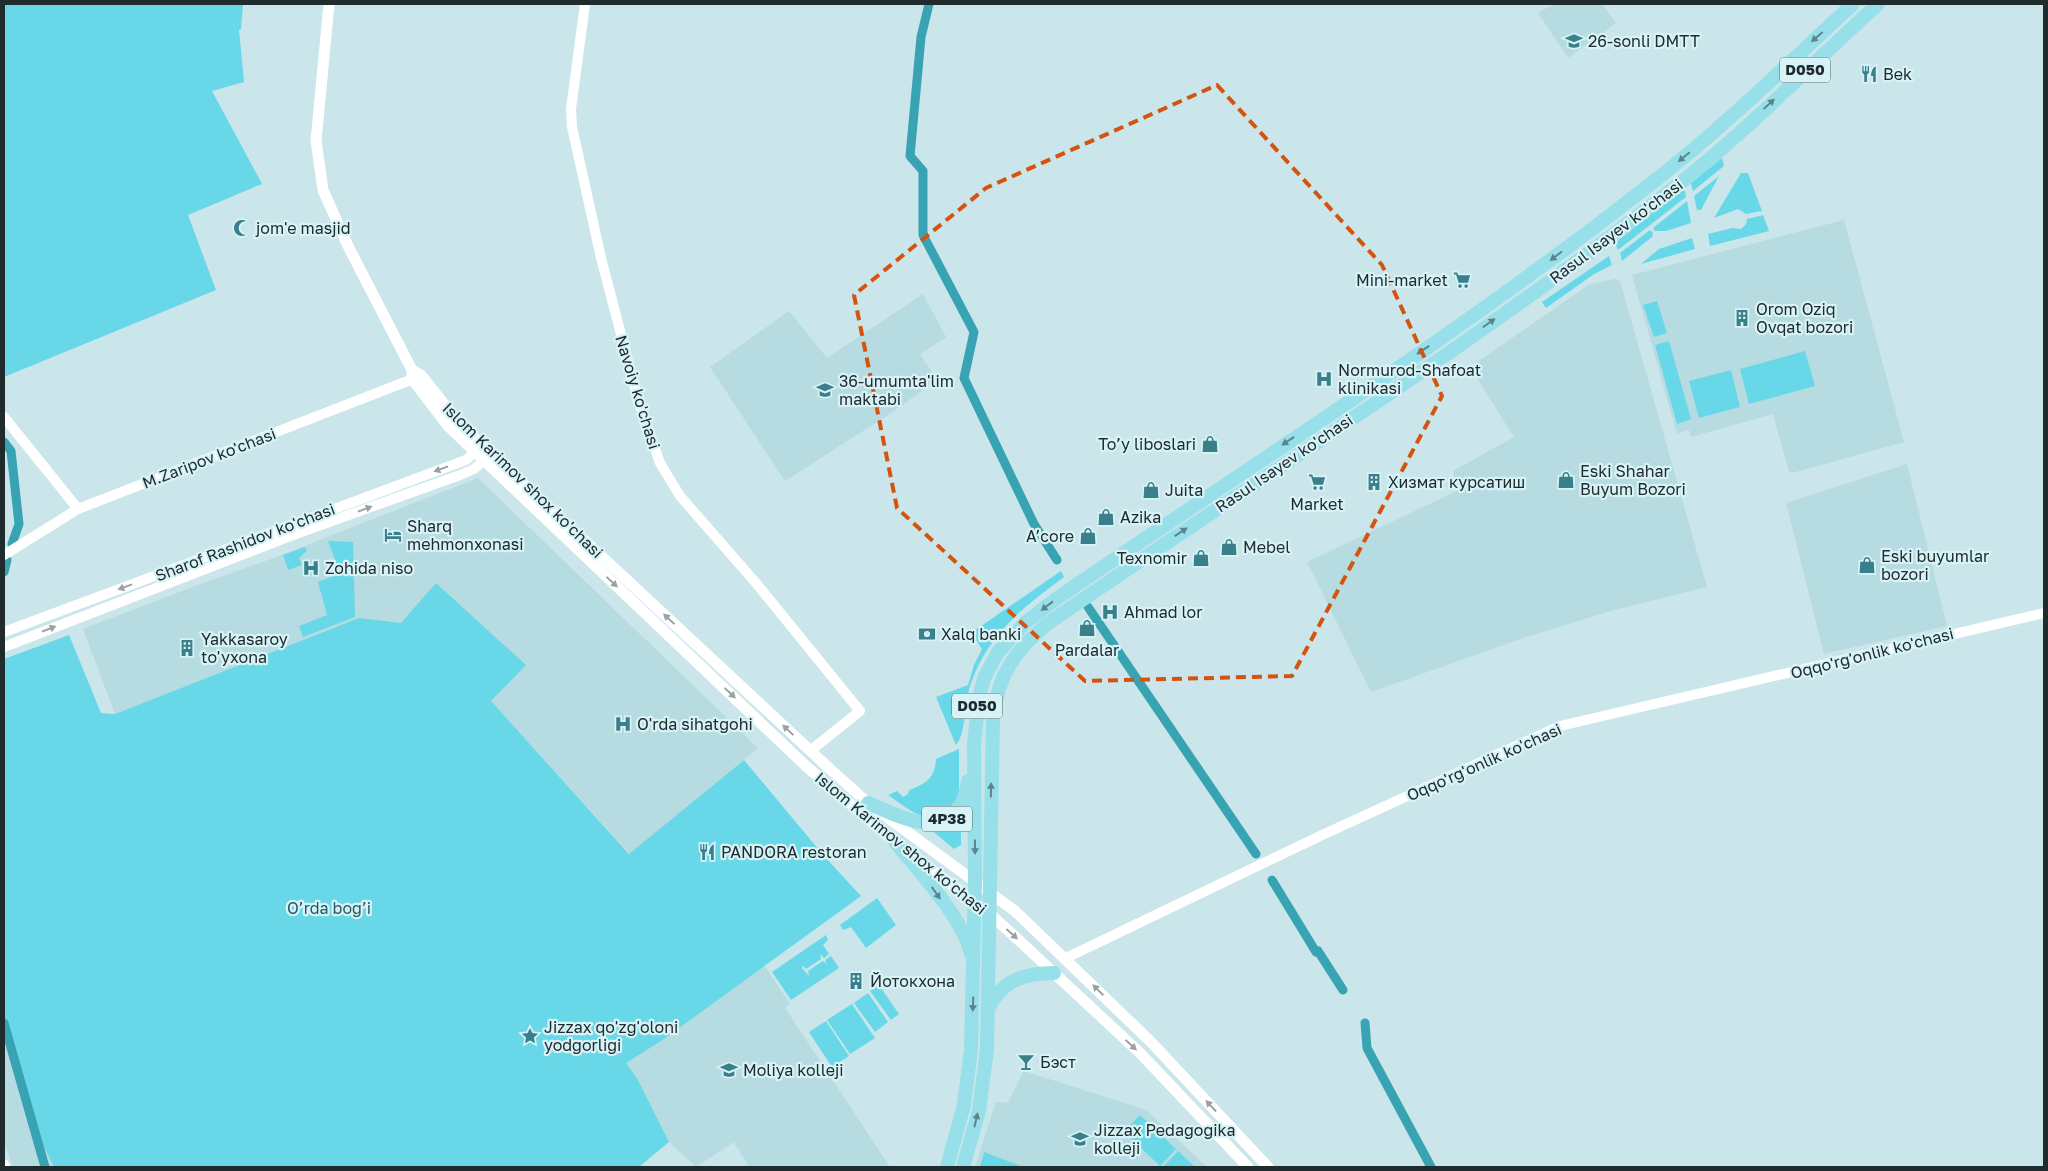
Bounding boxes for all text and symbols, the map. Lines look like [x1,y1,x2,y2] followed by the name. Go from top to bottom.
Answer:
[1564,31,1584,51] school or university icon: 26-sonli DMTT
[1588,31,1700,51] place label: 26-sonli DMTT
[1812,31,1824,43] one-way arrow
[1780,58,1830,82] road number: D050
[1859,64,1879,84] restaurant icon: Bek
[1883,64,1912,84] place label: Bek
[1763,98,1775,110] one-way arrow
[1678,151,1691,162] one-way arrow
[1545,174,1687,288] street label: Rasul Isayev ko'chasi
[232,218,252,238] mosque icon: jom'e masjid
[255,218,351,238] place label: jom'e masjid
[1549,251,1563,261] one-way arrow
[1356,270,1448,290] place label: Mini-market
[1452,270,1472,290] supermarket icon: Mini-market
[1756,299,1853,337] place label: Orom Oziq Ovqat bozori
[1732,308,1752,328] building icon: Orom Oziq Ovqat bozori
[1482,318,1496,328] one-way arrow
[611,333,665,451] street label: Navoiy ko'chasi
[1416,345,1430,355] one-way arrow
[1338,360,1481,398] place label: Normurod-Shafoat klinikasi
[1314,369,1334,389] hospital icon: Normurod-Shafoat klinikasi
[839,371,954,409] place label: 36-umumta'lim maktabi
[815,380,835,400] school or university icon: 36-umumta'lim maktabi
[439,398,607,562] street label: Islom Karimov shox ko'chasi
[1211,409,1357,517] street label: Rasul Isayev ko'chasi
[139,423,279,493] street label: M.Zaripov ko'chasi
[1098,434,1196,454] place label: To’y liboslari
[1200,434,1220,454] shop icon: To’y liboslari
[1282,436,1295,446] one-way arrow
[1580,461,1686,499] place label: Eski Shahar Buyum Bozori
[433,466,448,473] one-way arrow
[1556,470,1576,490] shop icon: Eski Shahar Buyum Bozori
[1307,472,1327,492] supermarket icon: Market
[1364,472,1384,492] building icon: Хизмат курсатиш
[1388,472,1525,492] place label: Хизмат курсатиш
[1141,480,1161,500] shop icon: Juita
[1165,480,1203,500] place label: Juita
[1290,494,1344,514] place label: Market
[152,498,338,586] street label: Sharof Rashidov ko'chasi
[357,505,372,512] one-way arrow
[1096,507,1116,527] shop icon: Azika
[1120,507,1161,527] place label: Azika
[407,516,524,554] place label: Sharq mehmonxonasi
[383,525,403,545] hotel icon: Sharq mehmonxonasi
[1026,526,1074,546] place label: A’core
[1078,526,1098,546] shop icon: A’core
[1174,528,1188,537] one-way arrow
[1219,537,1239,557] shop icon: Mebel
[1243,537,1290,557] place label: Mebel
[1881,546,1989,584] place label: Eski buyumlar bozori
[1117,548,1187,568] place label: Texnomir
[1191,548,1211,568] shop icon: Texnomir
[1857,555,1877,575] shop icon: Eski buyumlar bozori
[301,558,321,578] hospital icon: Zohida niso
[325,558,413,578] place label: Zohida niso
[605,576,617,588] one-way arrow
[117,584,132,591] one-way arrow
[1041,600,1054,611] one-way arrow
[1100,602,1120,622] hospital icon: Ahmad lor
[1124,602,1202,622] place label: Ahmad lor
[663,613,675,625] one-way arrow
[1077,618,1097,638] shop icon: Pardalar
[1788,623,1956,683] street label: Oqqo'rg'onlik ko'chasi
[917,624,937,644] bank icon: Xalq banki
[941,624,1021,644] place label: Xalq banki
[42,625,57,633] one-way arrow
[201,629,288,667] place label: Yakkasaroy to'yxona
[177,638,197,658] building icon: Yakkasaroy to'yxona
[1055,640,1119,660] place label: Pardalar
[723,687,735,699] one-way arrow
[952,694,1002,718] road number: D050
[613,714,633,734] hospital icon: O'rda sihatgohi
[637,714,753,734] place label: O'rda sihatgohi
[1403,719,1565,805] street label: Oqqo'rg'onlik ko'chasi
[782,724,794,736] one-way arrow
[811,767,991,919] street label: Islom Karimov shox ko'chasi
[988,782,996,798] one-way arrow
[922,806,972,832] road number: 4P38
[971,840,979,856] one-way arrow
[697,842,717,862] restaurant icon: PANDORA restoran
[721,842,867,862] place label: PANDORA restoran
[931,887,941,900] one-way arrow
[287,898,371,918] park label: O’rda bog’i
[1005,928,1018,939] one-way arrow
[846,971,866,991] building icon: Йотокхона
[870,971,955,991] place label: Йотокхона
[1092,984,1104,996] one-way arrow
[969,996,977,1012] one-way arrow
[544,1017,678,1055] place label: Jizzax qo'zg'oloni yodgorligi
[520,1026,540,1046] place icon: Jizzax qo'zg'oloni yodgorligi
[1124,1039,1137,1050] one-way arrow
[1016,1052,1036,1072] bar icon: Бэст
[1040,1052,1076,1072] place label: Бэст
[719,1060,739,1080] school or university icon: Moliya kolleji
[743,1060,844,1080] place label: Moliya kolleji
[1205,1101,1217,1113] one-way arrow
[973,1113,981,1128] one-way arrow
[1094,1120,1235,1158] place label: Jizzax Pedagogika kolleji
[1070,1129,1090,1149] school or university icon: Jizzax Pedagogika kolleji

